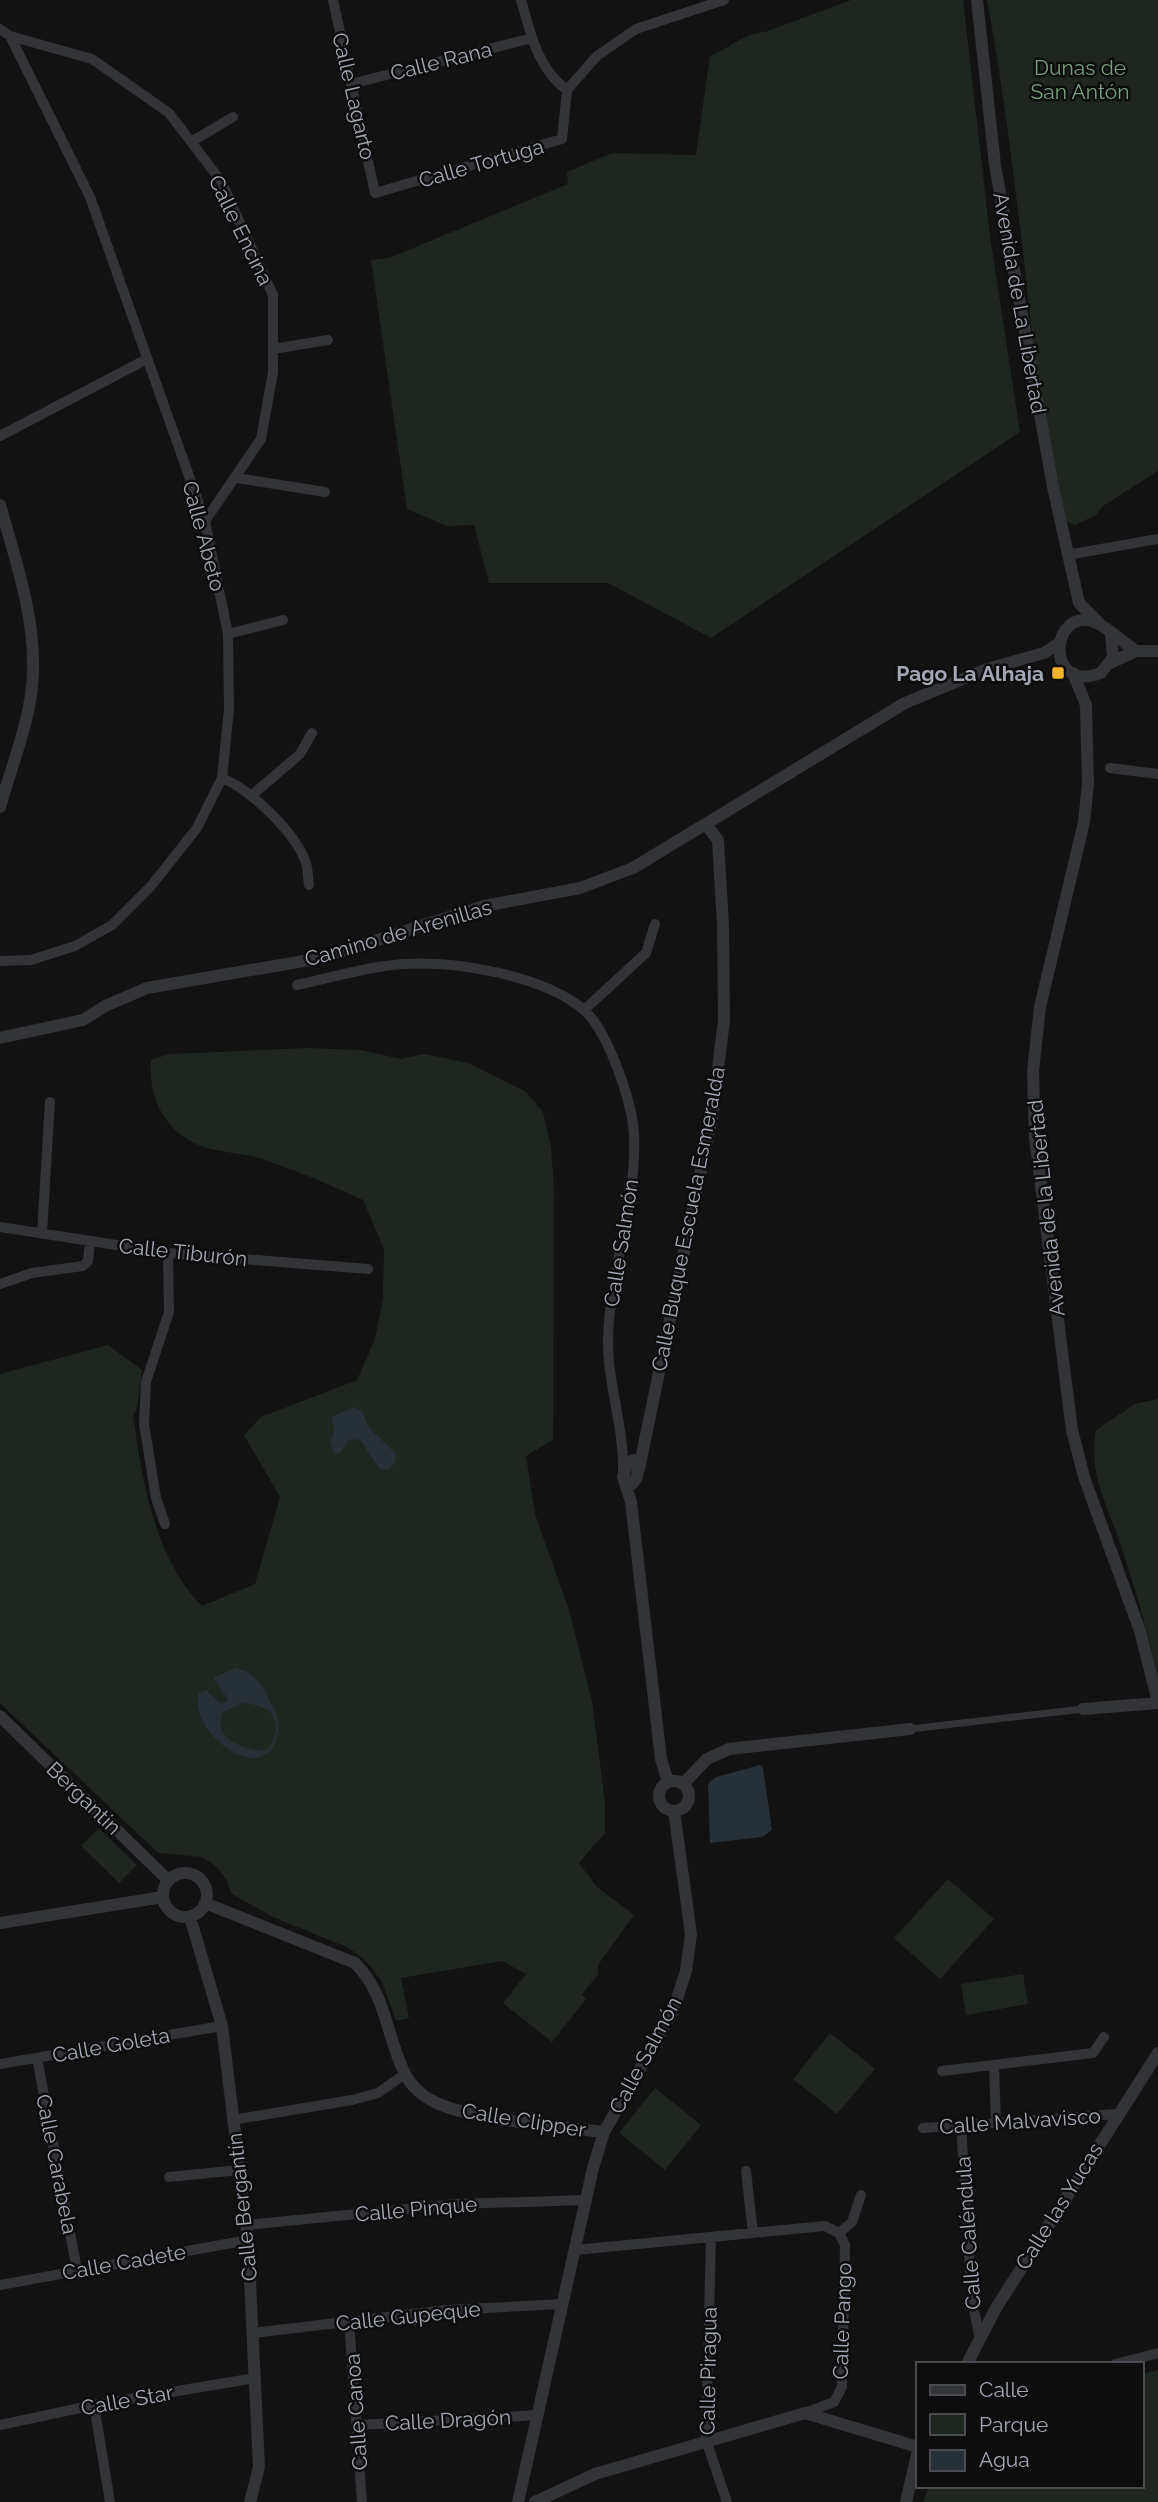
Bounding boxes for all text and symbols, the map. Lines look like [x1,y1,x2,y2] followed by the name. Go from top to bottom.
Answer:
[327,30,381,162] street label: Calle Lagarto
[388,36,494,86] street label: Calle Rana
[1030,55,1130,104] park label: Dunas de San Antón
[416,133,546,193] street label: Calle Tortuga
[204,171,278,289] street label: Calle Encina
[988,190,1052,416] street label: Avenida de La Libertad
[177,478,231,594] street label: Calle Abeto
[896,661,1044,686] place label: Pago La Alhaja
[1050,665,1066,681] marker: Pago La Alhaja
[302,894,494,972] street label: Camino de Arenillas
[646,1065,730,1373] street label: Calle Buque Escuela Esmeralda
[1022,1098,1070,1318] street label: Avenida de la Libertad
[599,1177,643,1309] street label: Calle Salmón
[118,1233,248,1271] street label: Calle Tiburón
[42,1756,126,1840] street label: Bergantin
[604,1992,686,2118] street label: Calle Salmón
[50,2022,172,2068] street label: Calle Goleta
[31,2092,83,2236] street label: Calle Carabela
[460,2098,588,2142] street label: Calle Clipper
[938,2103,1102,2139] street label: Calle Malvavisco
[222,2132,262,2282] street label: Calle Bergantín
[1010,2138,1108,2274] street label: Calle las Yucas
[950,2155,986,2311] street label: Calle Caléndula
[354,2191,478,2227] street label: Calle Pinque
[60,2239,188,2285] street label: Calle Cadete
[827,2262,857,2380] street label: Calle Pango
[334,2296,482,2336] street label: Calle Gupeque
[694,2307,722,2435] street label: Calle Piragua
[339,2353,373,2471] street label: Calle Canoa
[916,2362,1144,2488] legend
[979,2377,1029,2402] text: Calle
[79,2379,176,2420] street label: Calle Star
[384,2404,512,2436] street label: Calle Dragón
[979,2412,1048,2437] text: Parque
[979,2447,1030,2472] text: Agua

